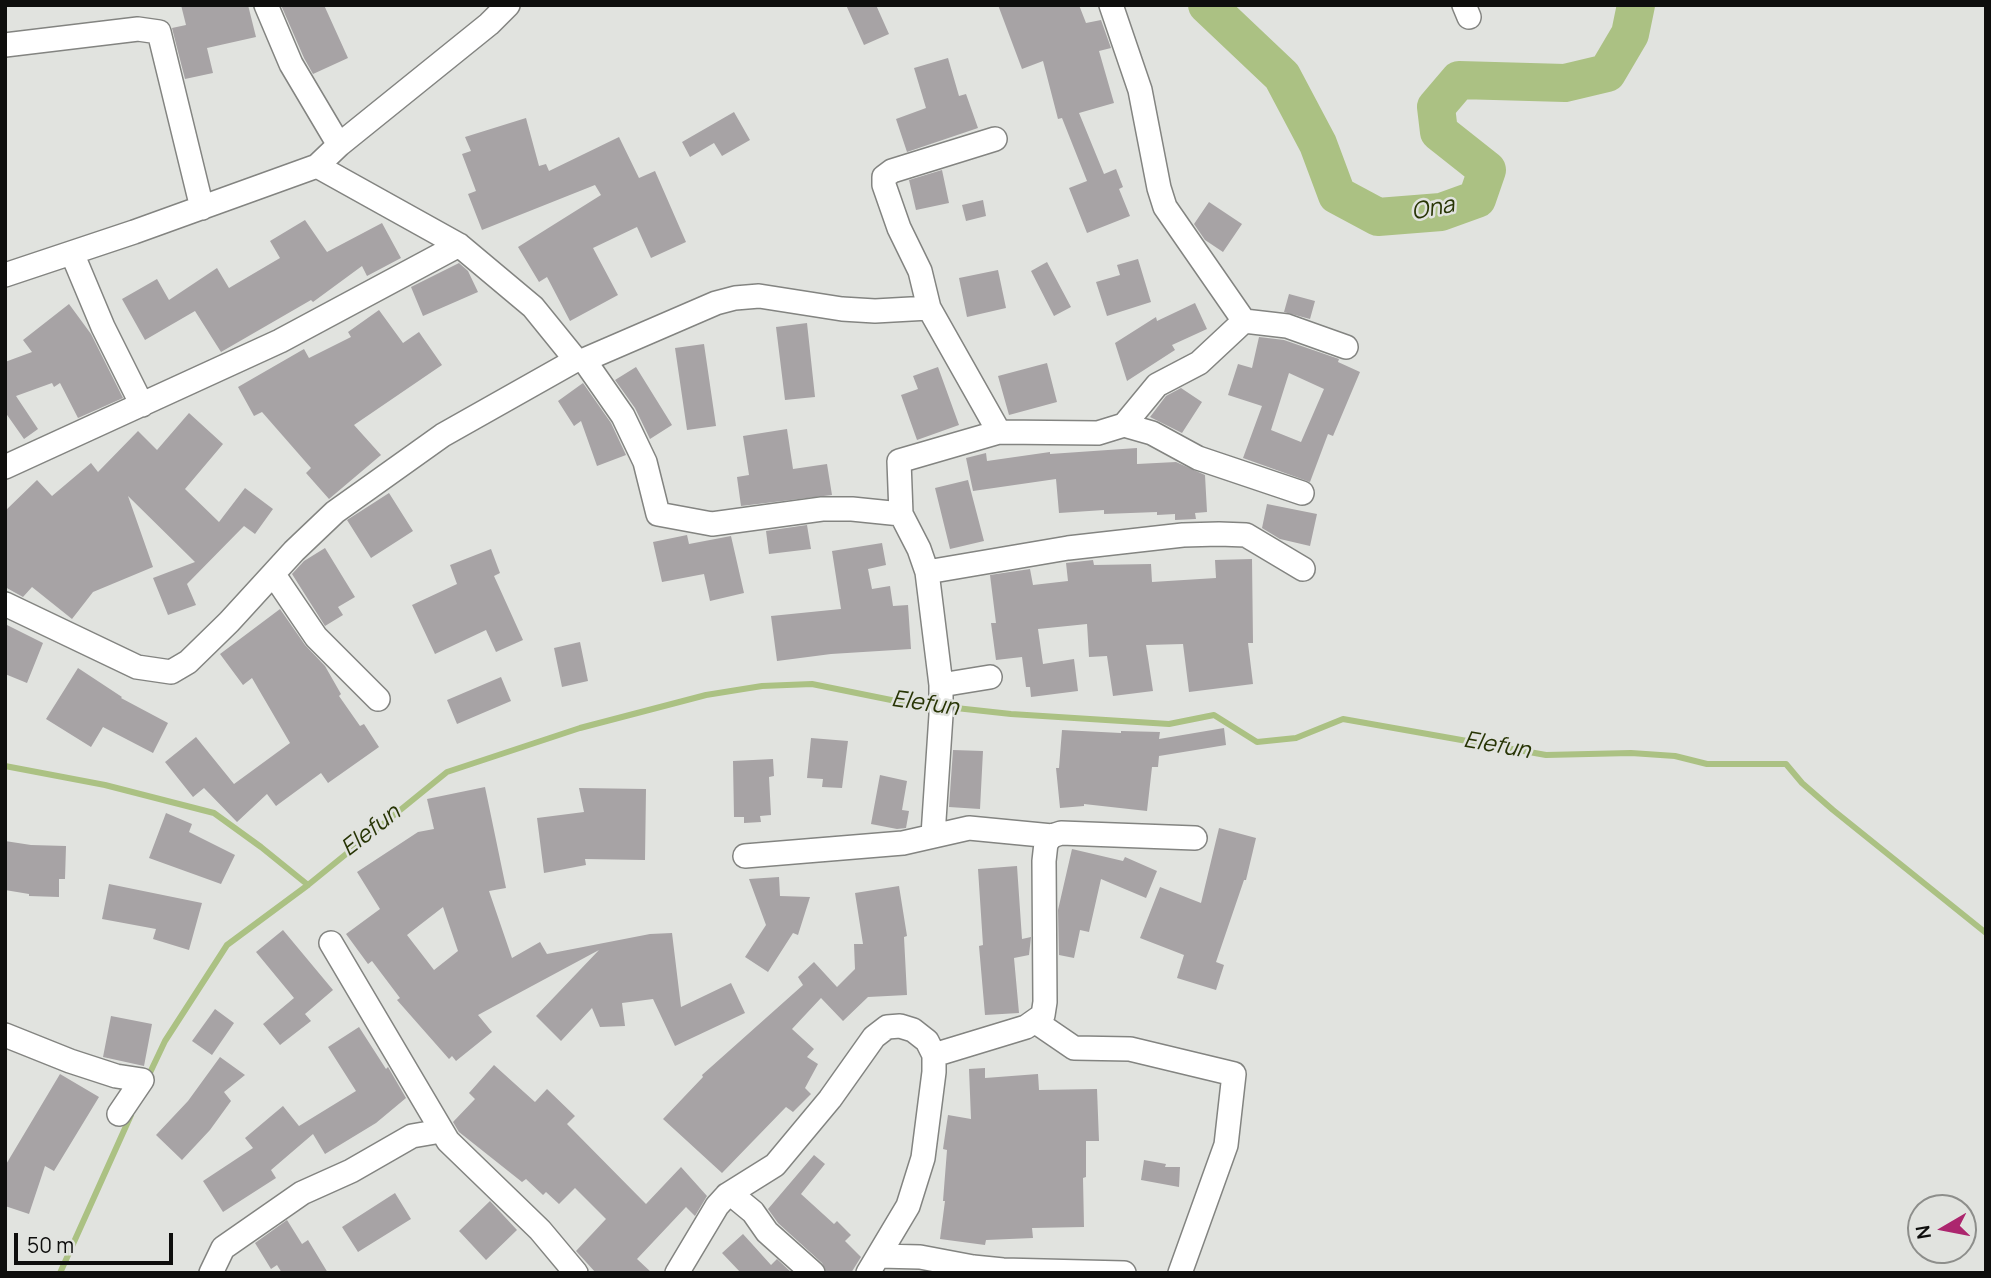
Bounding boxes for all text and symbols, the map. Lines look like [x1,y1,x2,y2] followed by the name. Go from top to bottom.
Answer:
[1409,191,1457,227] water label: Ona
[890,686,960,722] water label: Elefun
[1461,727,1533,765] water label: Elefun
[336,799,406,863] water label: Elefun
[1907,1194,1977,1264] north arrow
[18,1218,177,1262] scale bar
[1909,1223,1937,1241] text: N
[27,1231,74,1259] text: 50 m

